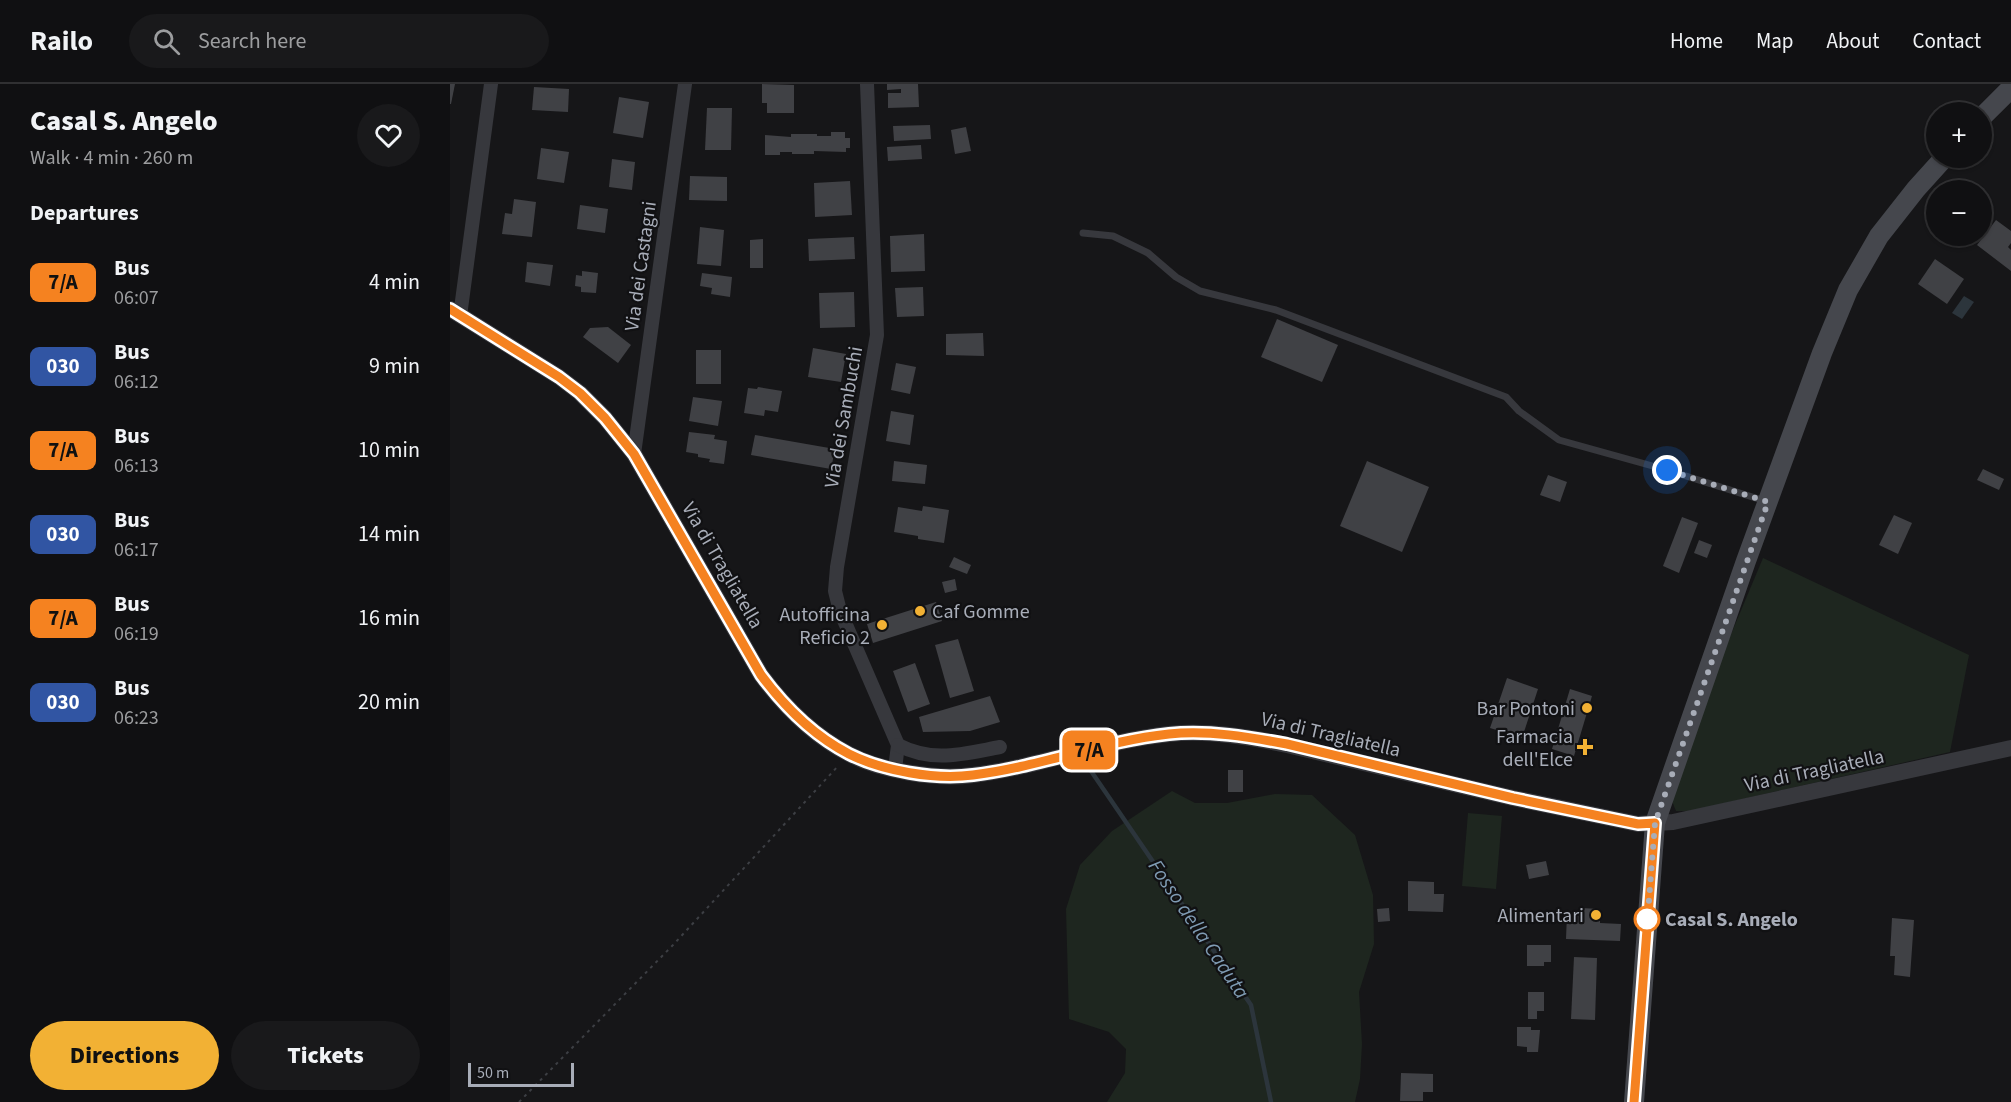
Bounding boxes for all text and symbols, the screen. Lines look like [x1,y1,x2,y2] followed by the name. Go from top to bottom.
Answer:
[129,14,549,68] search box
[30,21,93,61] text: Railo
[150,25,183,58] icon: search
[198,25,306,57] text: Search here
[1670,26,1723,56] text: Home
[1756,26,1794,56] text: Map
[1827,26,1879,56] text: About
[1912,26,1981,56] text: Contact
[30,101,218,141] text: Casal S. Angelo
[1926,102,1992,246] map controls
[1926,102,1992,168] button: +
[357,104,420,167] button: heart
[30,144,193,172] text: Walk · 4 min · 260 m
[1926,180,1992,246] button: −
[30,197,139,229] text: Departures
[618,199,664,333] street label: Via dei Castagni
[114,252,150,284] text: Bus
[369,266,420,298] text: 4 min
[48,267,78,297] text: 7/A
[114,284,159,312] text: 06:07
[114,336,150,368] text: Bus
[818,344,870,490] street label: Via dei Sambuchi
[369,350,420,382] text: 9 min
[46,351,80,381] text: 030
[114,368,159,396] text: 06:12
[114,420,150,452] text: Bus
[358,434,420,466] text: 10 min
[48,435,78,465] text: 7/A
[114,452,159,480] text: 06:13
[1652,455,1682,485] your location
[674,497,770,634] street label: Via di Tragliatella
[114,504,150,536] text: Bus
[358,518,420,550] text: 14 min
[46,519,80,549] text: 030
[114,536,159,564] text: 06:17
[114,588,150,620] text: Bus
[932,598,1030,626] place label: Caf Gomme
[780,601,870,652] place label: Autofficina Reficio 2
[358,602,420,634] text: 16 min
[48,603,78,633] text: 7/A
[913,604,927,618] marker: Caf Gomme
[875,618,889,632] marker: Autofficina Reficio 2
[114,620,159,648] text: 06:19
[114,672,150,704] text: Bus
[358,686,420,718] text: 20 min
[46,687,80,717] text: 030
[1476,695,1575,723] place label: Bar Pontoni
[1580,701,1594,715] marker: Bar Pontoni
[114,704,159,732] text: 06:23
[1258,705,1403,765] street label: Via di Tragliatella
[1496,723,1573,774] place label: Farmacia dell'Elce
[1054,730,1124,770] line badge: 7/A
[1074,735,1104,765] text: 7/A
[1578,740,1592,754] marker: Farmacia dell'Elce
[1742,742,1887,799] street label: Via di Tragliatella
[1141,853,1257,1005] water label: Fosso della Caduta
[1497,902,1584,930] place label: Alimentari
[1634,906,1660,932] marker: Casal S. Angelo
[1665,906,1798,934] place label: Casal S. Angelo
[1589,908,1603,922] marker: Alimentari
[30,1021,219,1090] button: Directions
[231,1021,420,1090] button: Tickets
[468,1060,574,1088] scale bar
[477,1062,509,1084] text: 50 m

